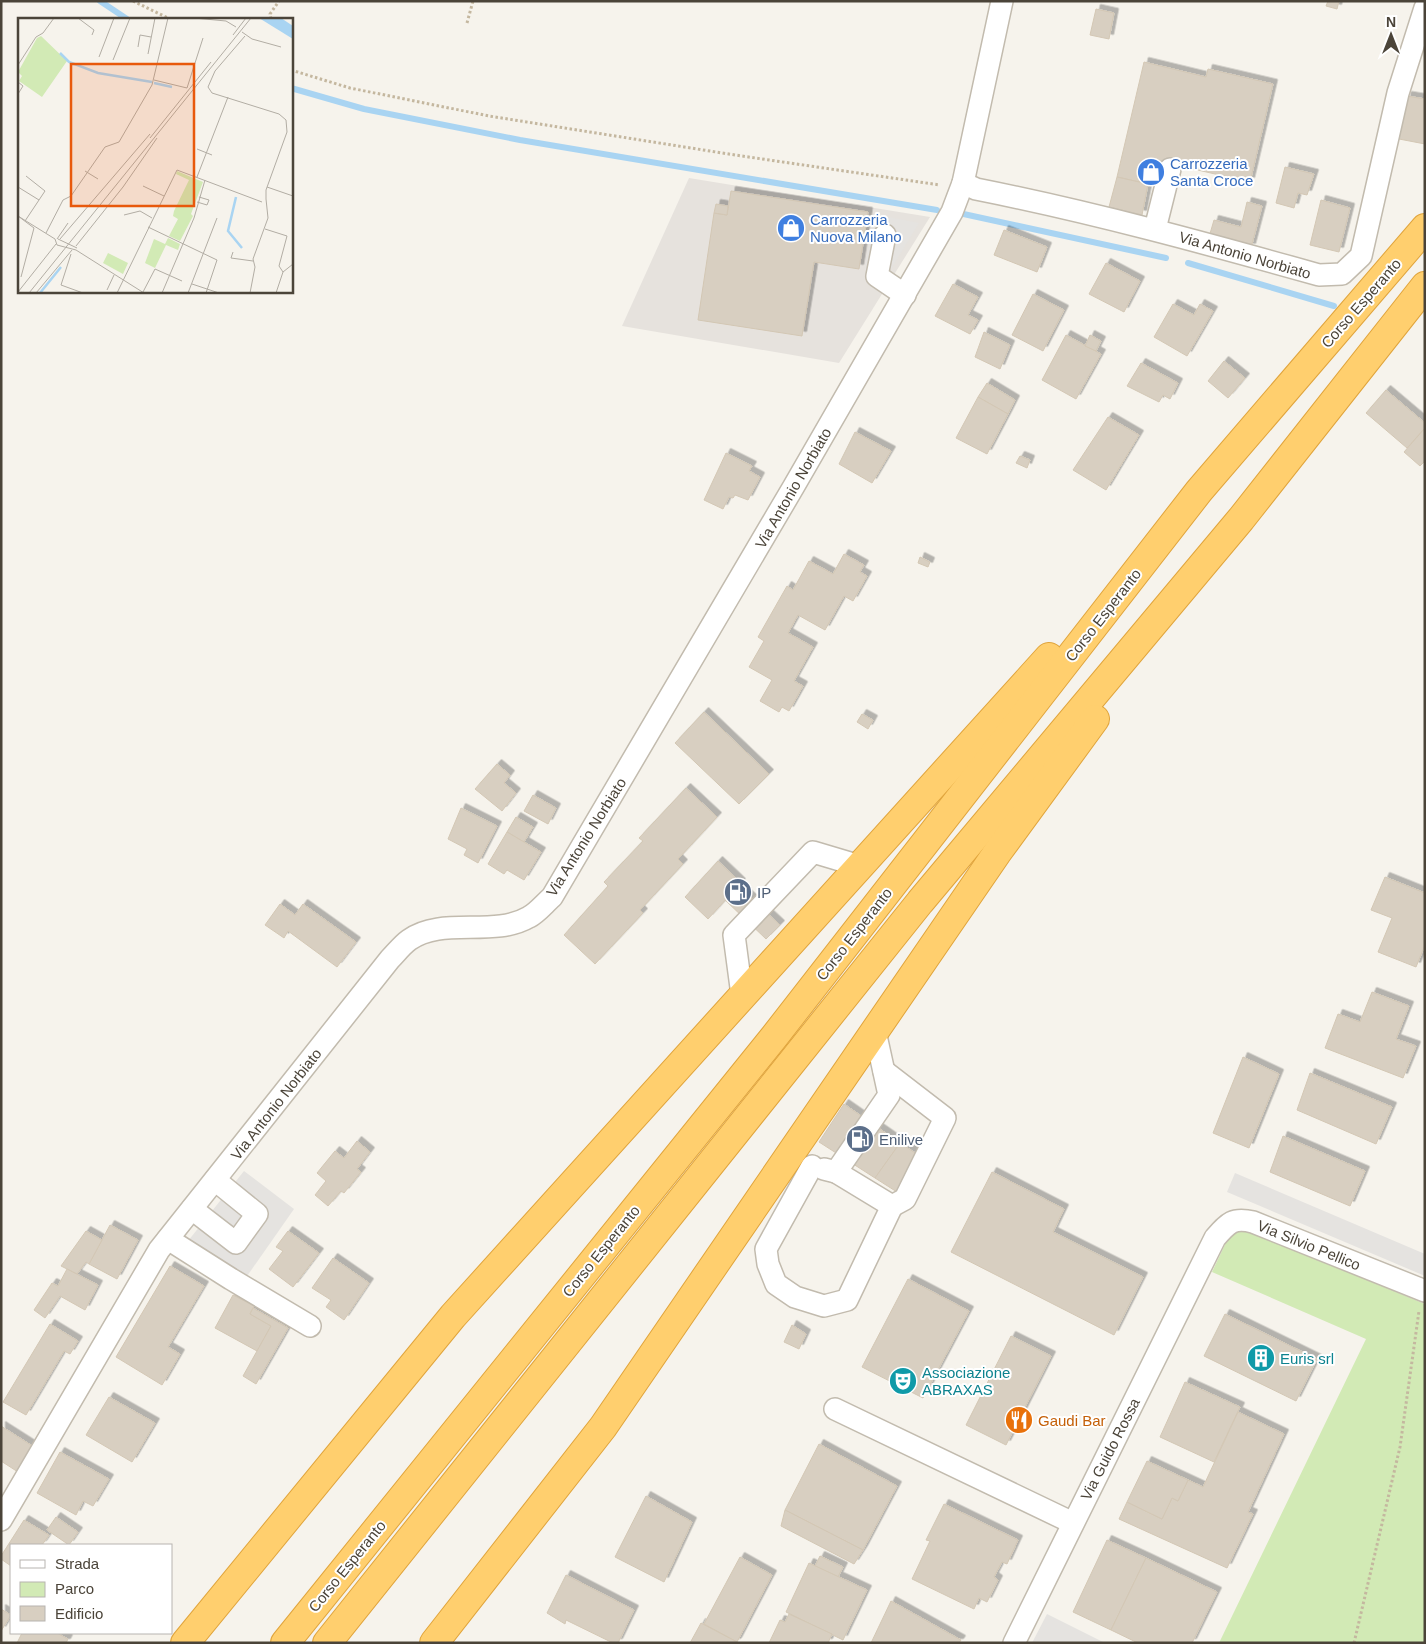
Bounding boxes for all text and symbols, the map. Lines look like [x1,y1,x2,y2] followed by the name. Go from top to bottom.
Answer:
[1366,10,1416,60] north arrow
[1386,14,1396,30] text: N
[18,18,292,292] inset map
[1170,155,1253,189] place label: Carrozzeria Santa Croce
[1136,157,1166,187] shop icon: Carrozzeria Santa Croce
[810,211,902,245] place label: Carrozzeria Nuova Milano
[776,213,806,243] shop icon: Carrozzeria Nuova Milano
[1177,228,1313,282] street label: Via Antonio Norbiato
[1318,255,1404,351] street label: Corso Esperanto
[752,425,834,551] street label: Via Antonio Norbiato
[1062,565,1144,665] street label: Corso Esperanto
[543,775,629,899] street label: Via Antonio Norbiato
[723,877,753,907] fuel station icon: IP
[757,884,771,901] place label: IP
[813,884,895,984] street label: Corso Esperanto
[227,1045,325,1163] street label: Via Antonio Norbiato
[845,1124,875,1154] fuel station icon: Enilive
[879,1131,923,1148] place label: Enilive
[559,1202,643,1300] street label: Corso Esperanto
[1255,1217,1363,1273] street label: Via Silvio Pellico
[1246,1343,1276,1373] building icon: Euris srl
[1280,1350,1334,1367] place label: Euris srl
[922,1364,1010,1398] place label: Associazione ABRAXAS
[888,1366,918,1396] theatre icon: Associazione ABRAXAS
[1077,1395,1143,1503] street label: Via Guido Rossa
[1004,1405,1034,1435] restaurant icon: Gaudi Bar
[1038,1412,1106,1429] place label: Gaudi Bar
[305,1517,389,1615] street label: Corso Esperanto
[10,1544,172,1634] legend
[55,1555,100,1572] text: Strada
[55,1580,94,1597] text: Parco
[55,1605,103,1622] text: Edificio

